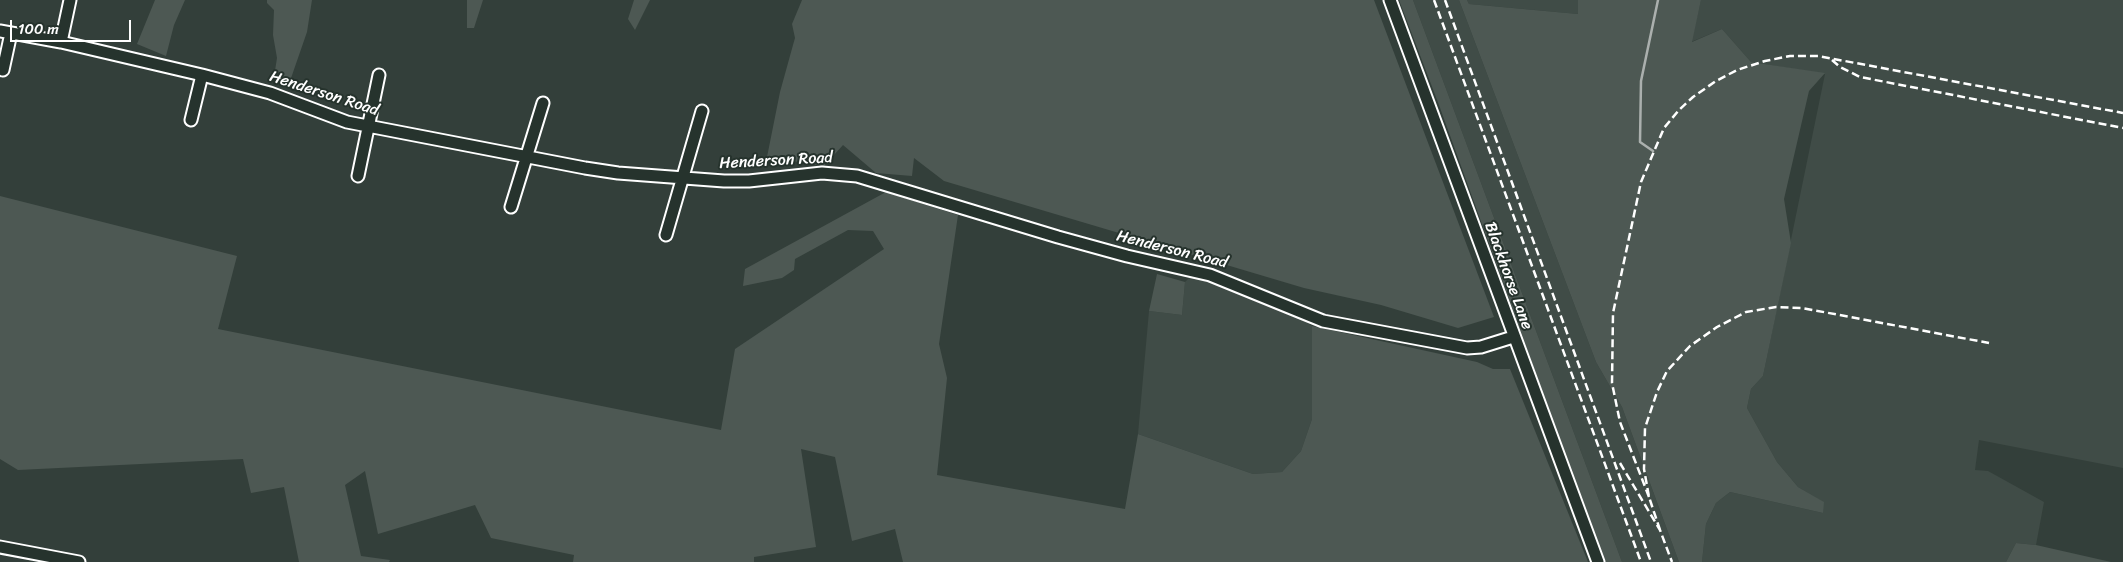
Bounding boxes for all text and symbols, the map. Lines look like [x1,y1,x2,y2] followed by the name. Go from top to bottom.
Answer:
[12,10,134,42] scale bar
[18,16,59,42] text: 100 m
[267,67,381,121] street label: Henderson Road
[719,148,833,174] street label: Henderson Road
[1480,220,1536,332] street label: Blackhorse Lane
[1114,227,1230,273] street label: Henderson Road

